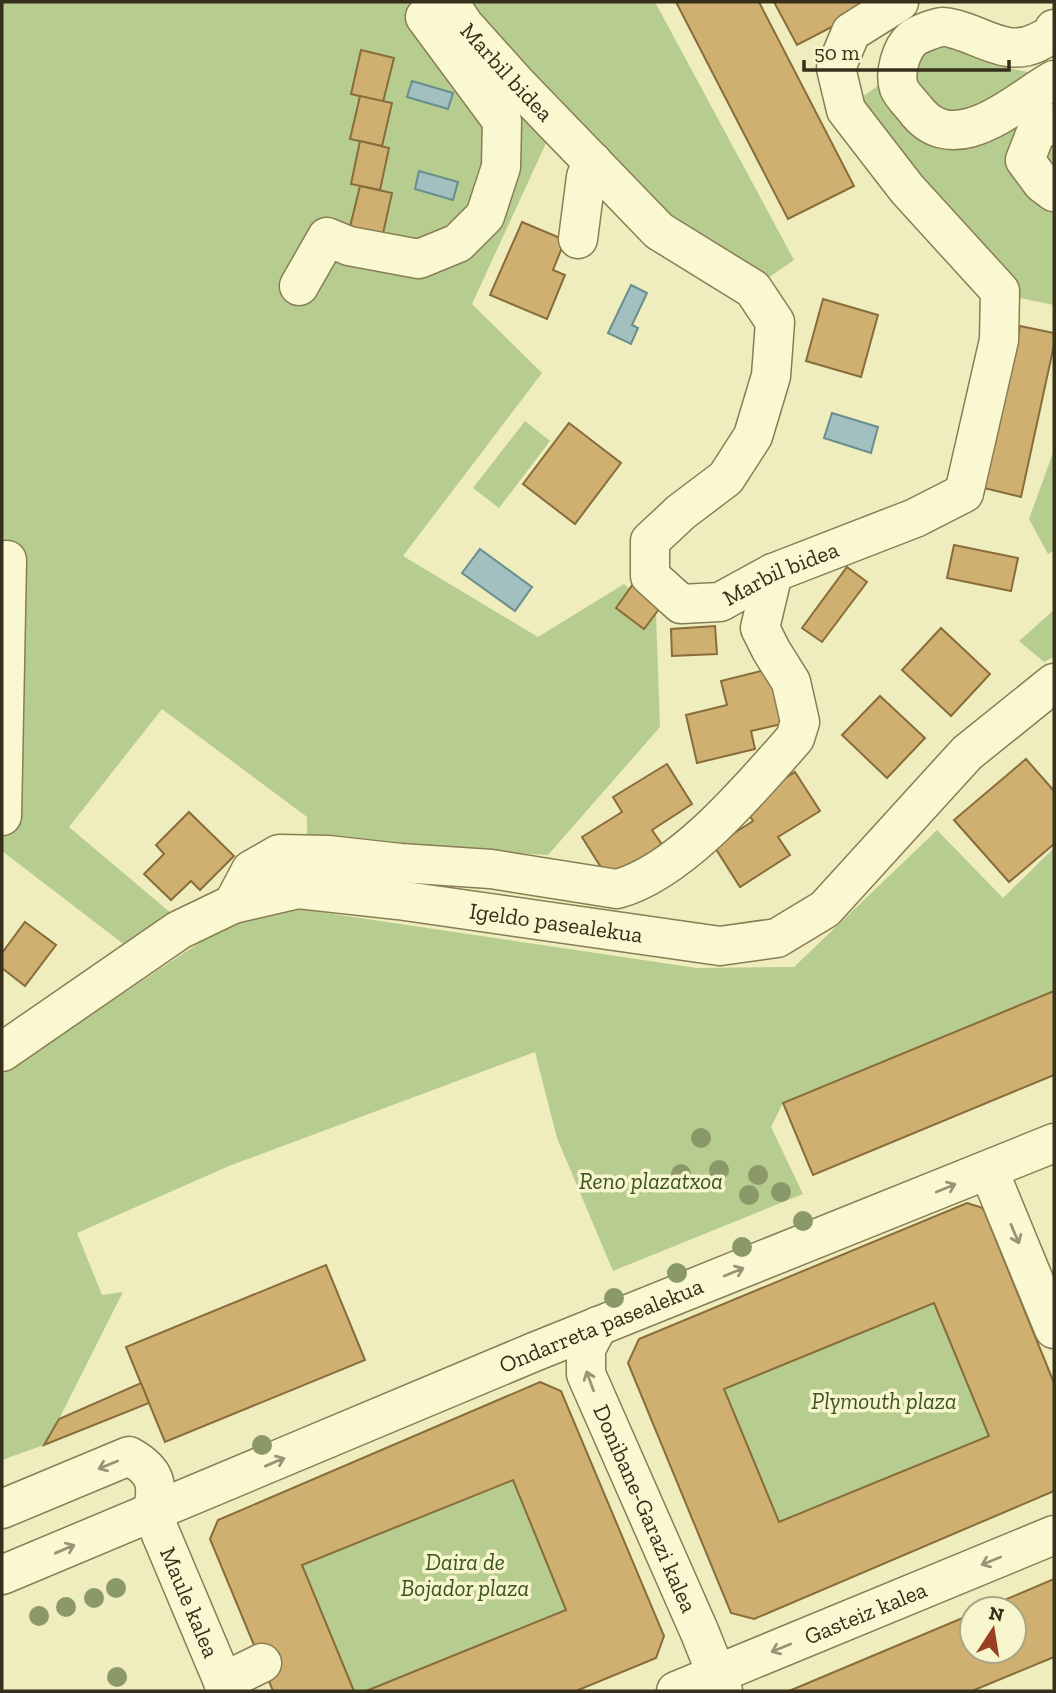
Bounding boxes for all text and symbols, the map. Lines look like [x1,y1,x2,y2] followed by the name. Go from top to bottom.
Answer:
[455,17,559,127] street label: Marbil bidea
[804,28,1009,72] scale bar
[814,40,860,65] text: 50 m
[718,535,842,612] street label: Marbil bidea
[468,896,645,949] street label: Igeldo pasealekua
[579,1167,723,1195] park label: Reno plazatxoa
[934,1181,956,1194] one-way arrow
[1009,1223,1022,1244] one-way arrow
[723,1265,745,1278] one-way arrow
[495,1272,707,1379] street label: Ondarreta pasealekua
[583,1371,595,1392] one-way arrow
[811,1387,957,1415] park label: Plymouth plaza
[587,1400,703,1617] street label: Donibane-Garazi kalea
[263,1454,285,1467] one-way arrow
[98,1459,119,1472] one-way arrow
[53,1542,75,1555] one-way arrow
[154,1543,225,1662] street label: Maule kalea
[401,1548,529,1602] park label: Daira de Bojador plaza
[981,1556,1002,1569] one-way arrow
[800,1575,931,1651] street label: Gasteiz kalea
[958,1595,1028,1665] north arrow
[987,1601,1006,1627] text: N
[770,1642,792,1655] one-way arrow

